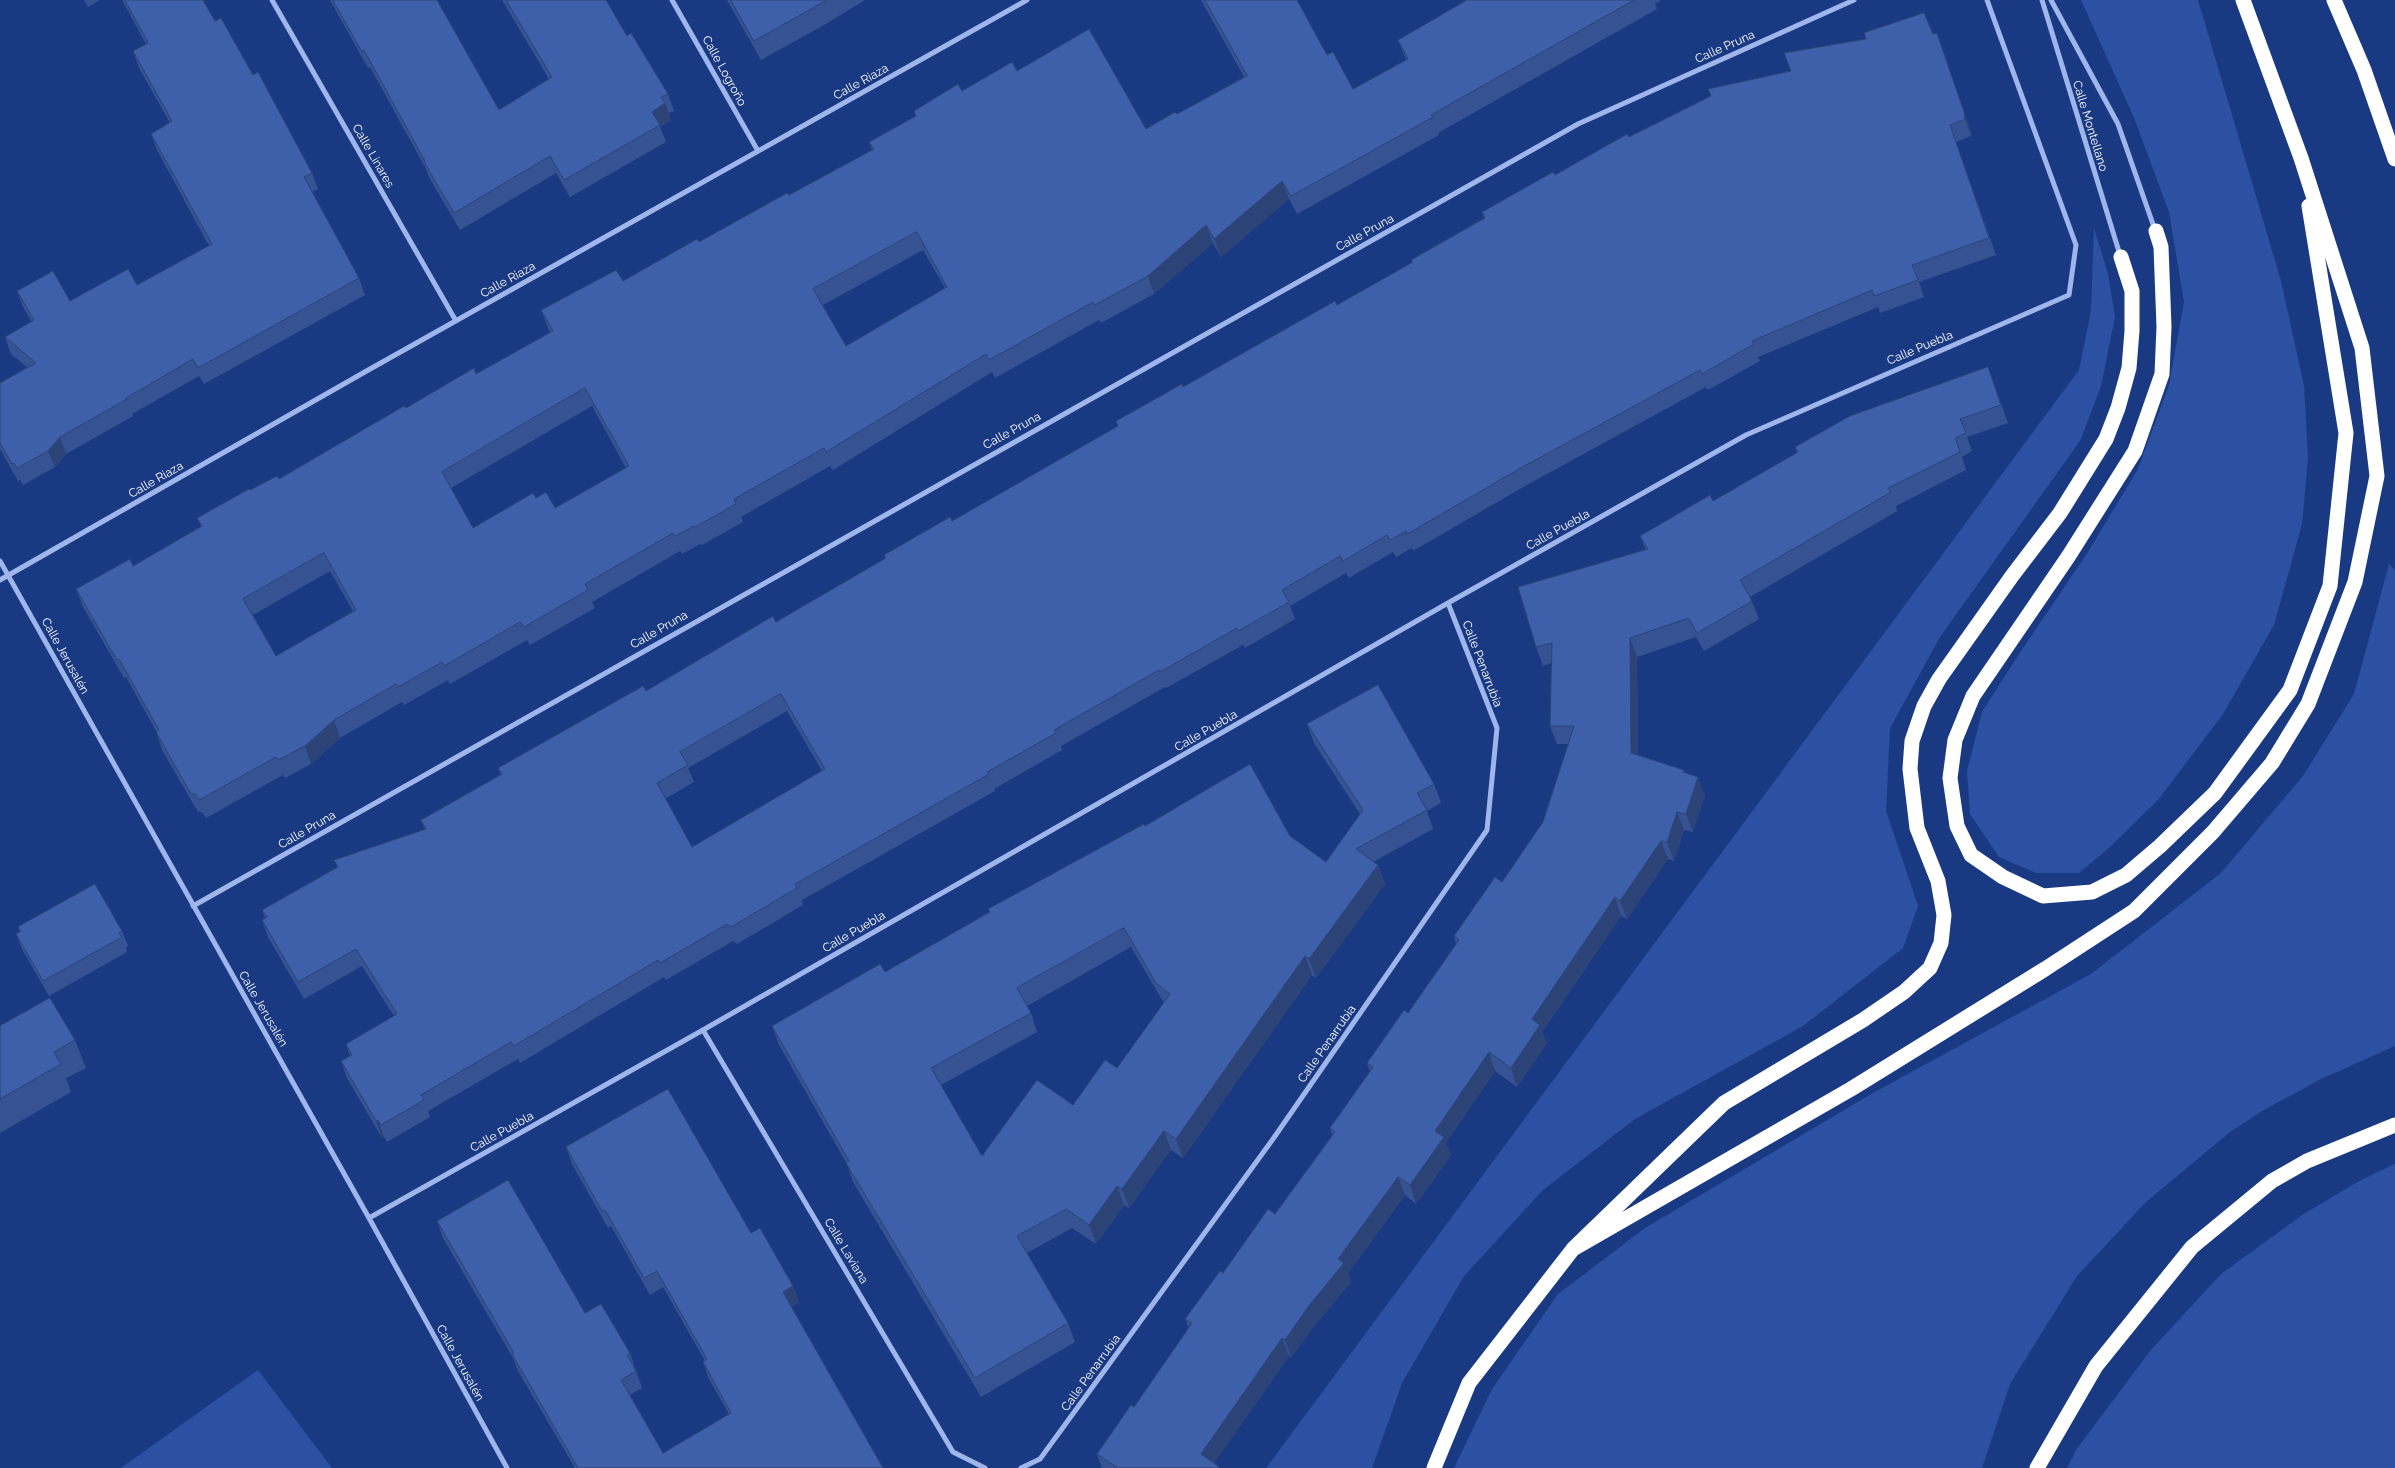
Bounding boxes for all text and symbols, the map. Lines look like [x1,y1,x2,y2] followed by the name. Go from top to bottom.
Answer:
[1693,27,1757,67] street label: Calle Pruna
[699,33,749,109] street label: Calle Logroño
[831,61,891,103] street label: Calle Riaza
[2069,79,2111,173] street label: Calle Montellano
[349,121,397,191] street label: Calle Linares
[1334,211,1396,255] street label: Calle Pruna
[478,259,538,301] street label: Calle Riaza
[1885,328,1955,368] street label: Calle Puebla
[981,409,1043,453] street label: Calle Pruna
[126,459,186,501] street label: Calle Riaza
[1524,507,1592,553] street label: Calle Puebla
[628,608,690,652] street label: Calle Pruna
[38,615,92,697] street label: Calle Jerusalén
[1459,619,1505,709] street label: Calle Penarrubia
[1172,707,1240,755] street label: Calle Puebla
[276,808,338,852] street label: Calle Pruna
[820,908,888,956] street label: Calle Puebla
[235,969,291,1049] street label: Calle Jerusalén
[1295,1002,1359,1086] street label: Calle Penarrubia
[468,1109,536,1155] street label: Calle Puebla
[821,1216,871,1286] street label: Calle Laviana
[433,1322,487,1404] street label: Calle Jerusalén
[1058,1332,1124,1414] street label: Calle Penarrubia

